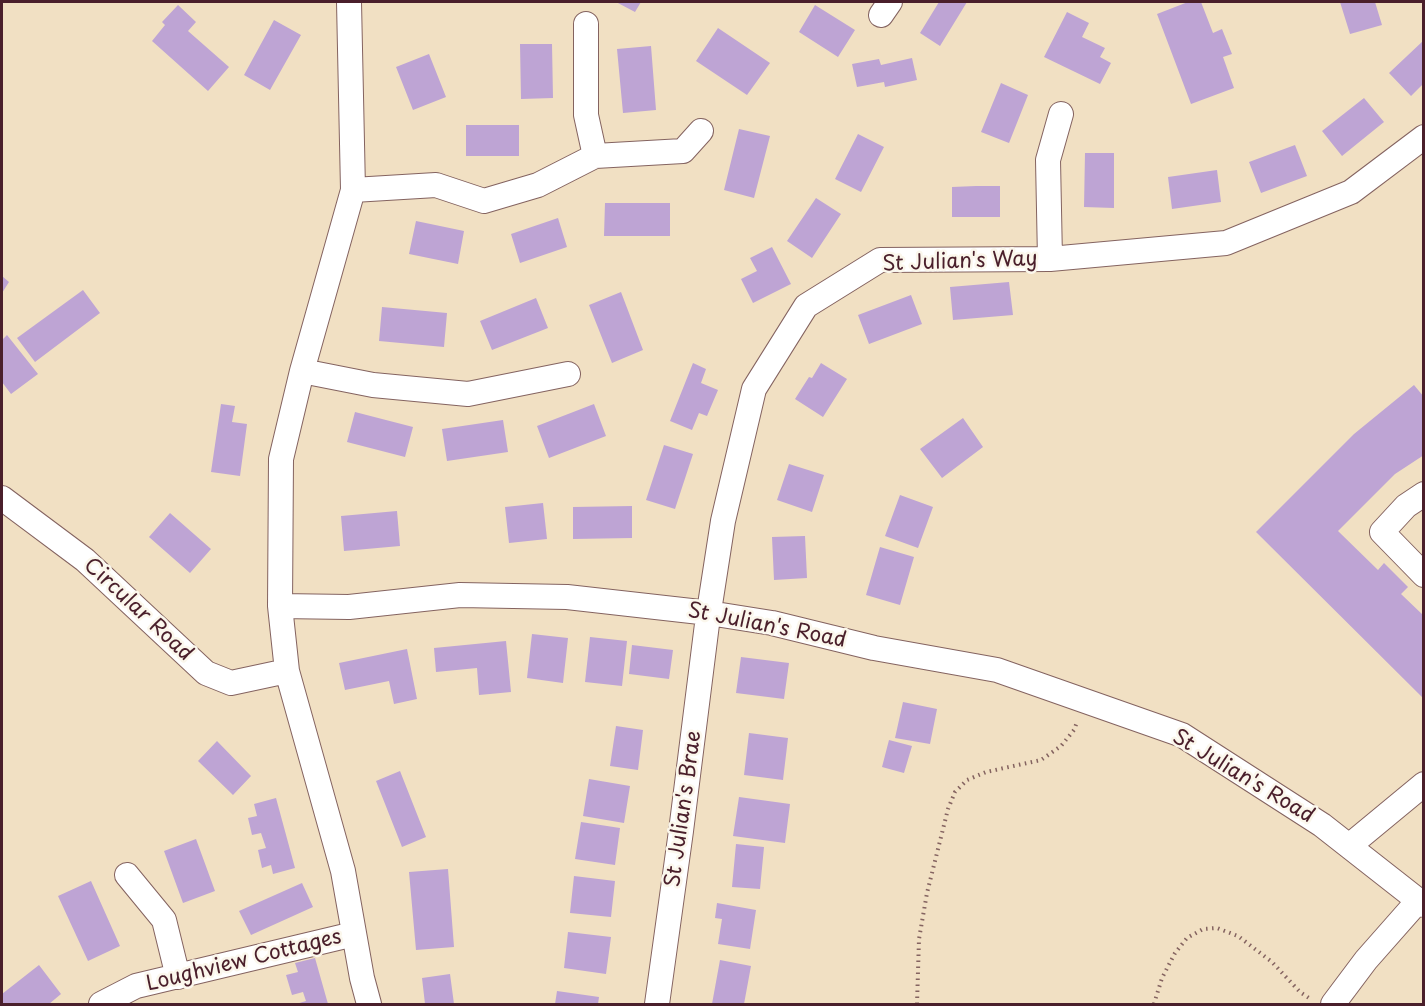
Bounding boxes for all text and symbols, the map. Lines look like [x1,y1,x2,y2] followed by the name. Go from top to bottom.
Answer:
[882,247,1038,277] street label: St Julian's Way
[78,553,198,667] street label: Circular Road
[686,598,848,654] street label: St Julian's Road
[1168,725,1318,829] street label: St Julian's Road
[661,729,707,889] street label: St Julian's Brae
[144,925,344,997] street label: Loughview Cottages

